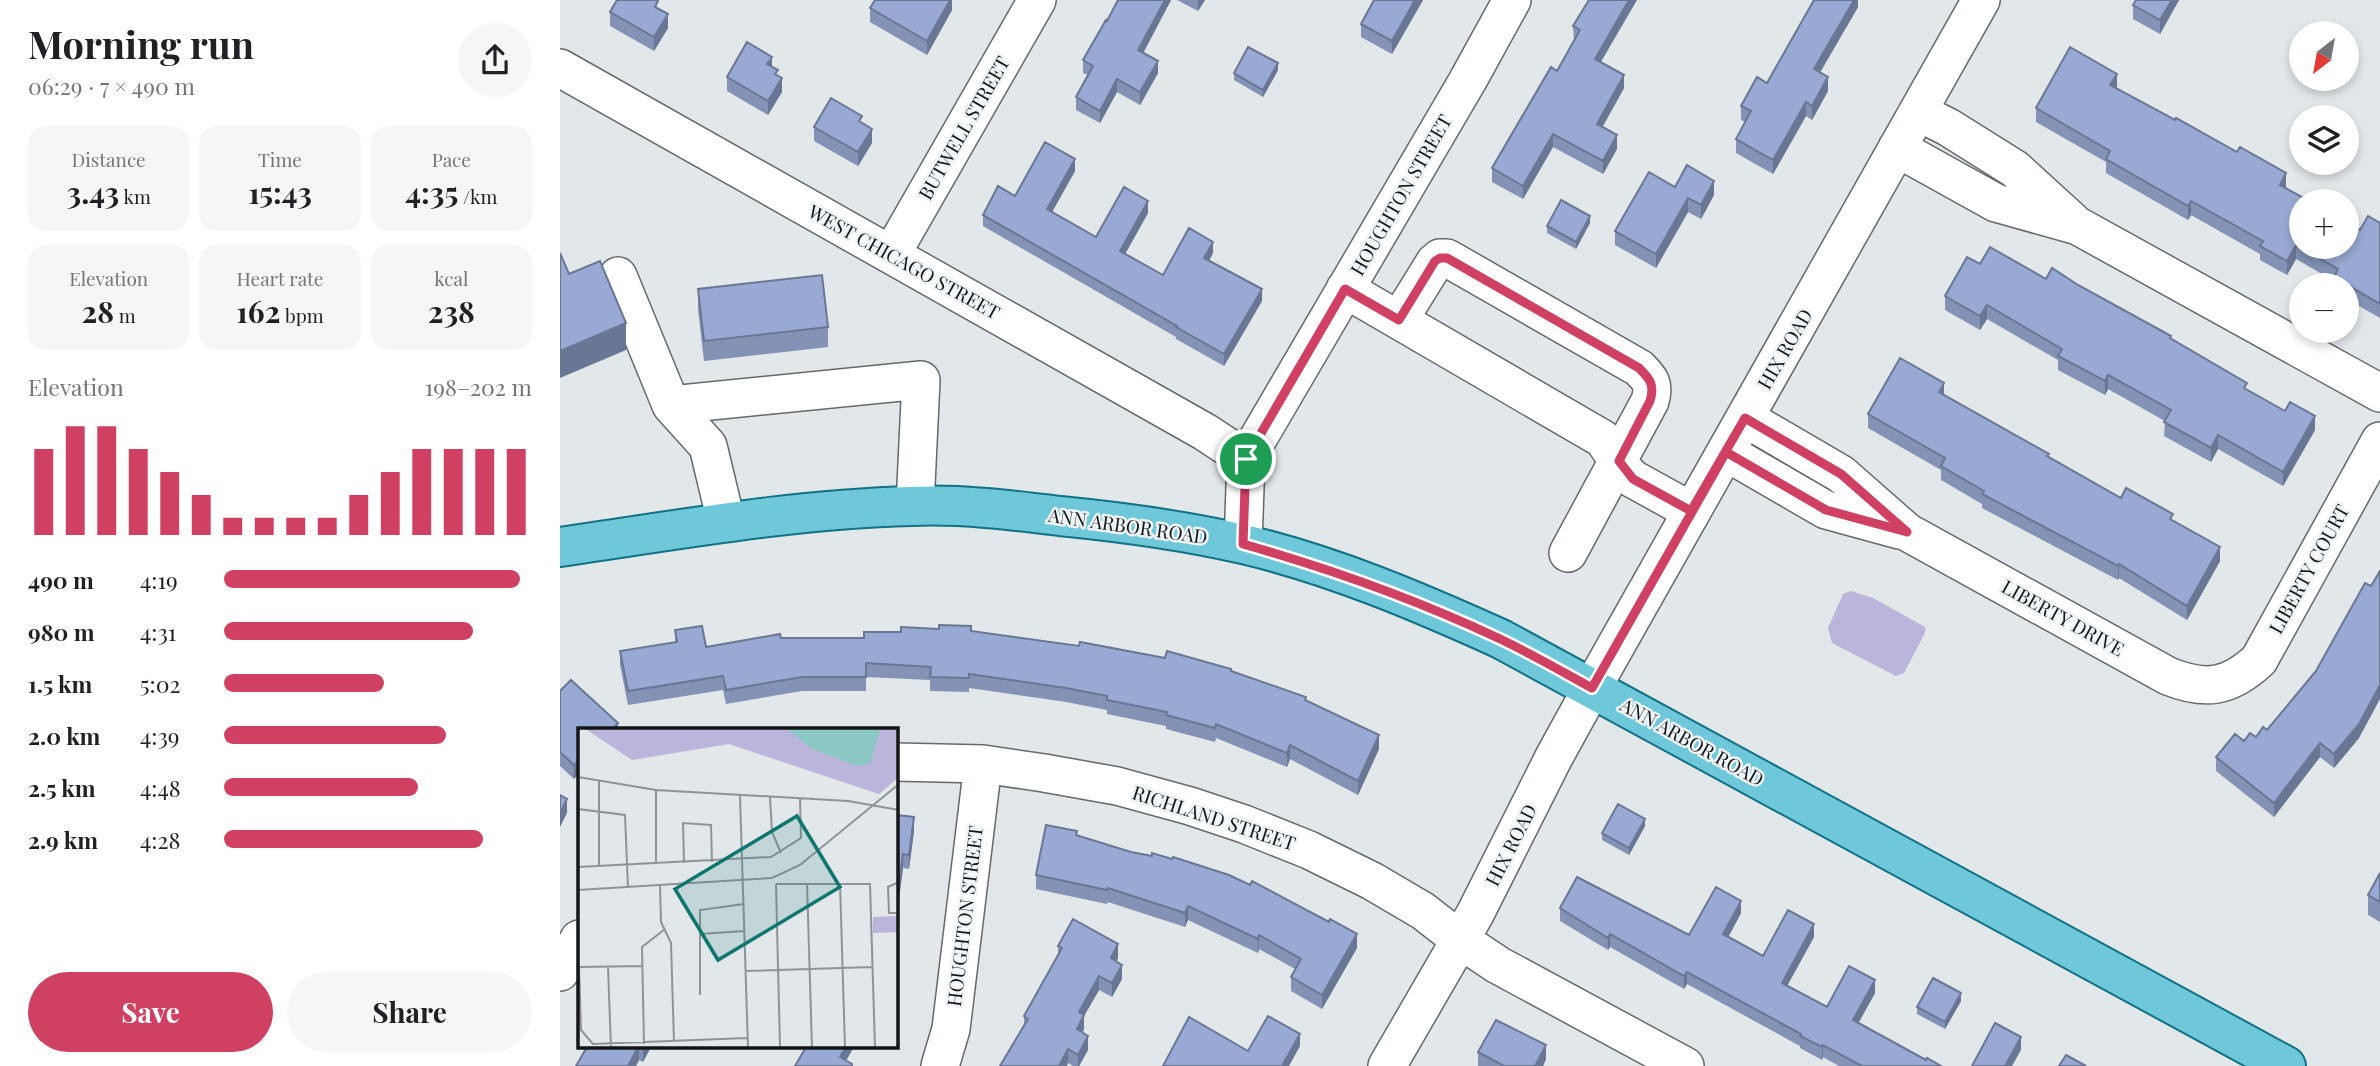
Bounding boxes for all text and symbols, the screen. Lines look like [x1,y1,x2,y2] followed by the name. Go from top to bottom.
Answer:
[28,18,254,69] text: Morning run
[2289,21,2359,91] north arrow
[2289,21,2359,343] map controls
[458,23,532,97] button: share
[911,51,1015,204] street label: BUTWELL STREET
[28,70,195,101] text: 06:29 · 7 × 490 m
[2289,105,2359,175] button: layers
[1343,109,1457,280] street label: HOUGHTON STREET
[72,146,146,172] text: Distance
[258,146,302,172] text: Time
[432,146,471,172] text: Pace
[67,172,119,212] text: 3.43
[248,172,312,212] text: 15:43
[405,172,458,212] text: 4:35
[119,183,151,209] text: km
[458,183,497,209] text: /km
[2289,189,2359,259] button: +
[803,197,1005,325] street label: WEST CHICAGO STREET
[69,265,148,291] text: Elevation
[237,265,323,291] text: Heart rate
[434,265,468,291] text: kcal
[2289,273,2359,343] button: −
[82,291,114,331] text: 28
[236,291,280,331] text: 162
[428,291,475,331] text: 238
[114,302,136,328] text: m
[280,302,324,328] text: bpm
[1751,304,1818,393] street label: HIX ROAD
[28,371,124,402] text: Elevation
[425,371,532,402] text: 198–202 m
[1216,429,1276,489] pin
[1227,440,1265,478] icon: arrive
[2262,499,2355,638] street label: LIBERTY COURT
[1046,501,1209,549] street label: ANN ARBOR ROAD
[28,564,94,595] text: 490 m
[140,564,178,595] text: 4:19
[1998,573,2129,661] street label: LIBERTY DRIVE
[28,616,95,647] text: 980 m
[140,616,176,647] text: 4:31
[28,668,92,699] text: 1.5 km
[140,668,180,699] text: 5:02
[1615,690,1769,791] street label: ANN ARBOR ROAD
[28,720,100,751] text: 2.0 km
[140,720,180,751] text: 4:39
[578,728,898,1048] inset map
[28,772,95,803] text: 2.5 km
[140,772,181,803] text: 4:48
[1129,778,1299,856] street label: RICHLAND STREET
[1478,799,1542,890] street label: HIX ROAD
[28,824,98,855] text: 2.9 km
[140,824,180,855] text: 4:28
[940,824,988,1008] street label: HOUGHTON STREET
[28,972,273,1052] button: Save
[287,972,532,1052] button: Share

